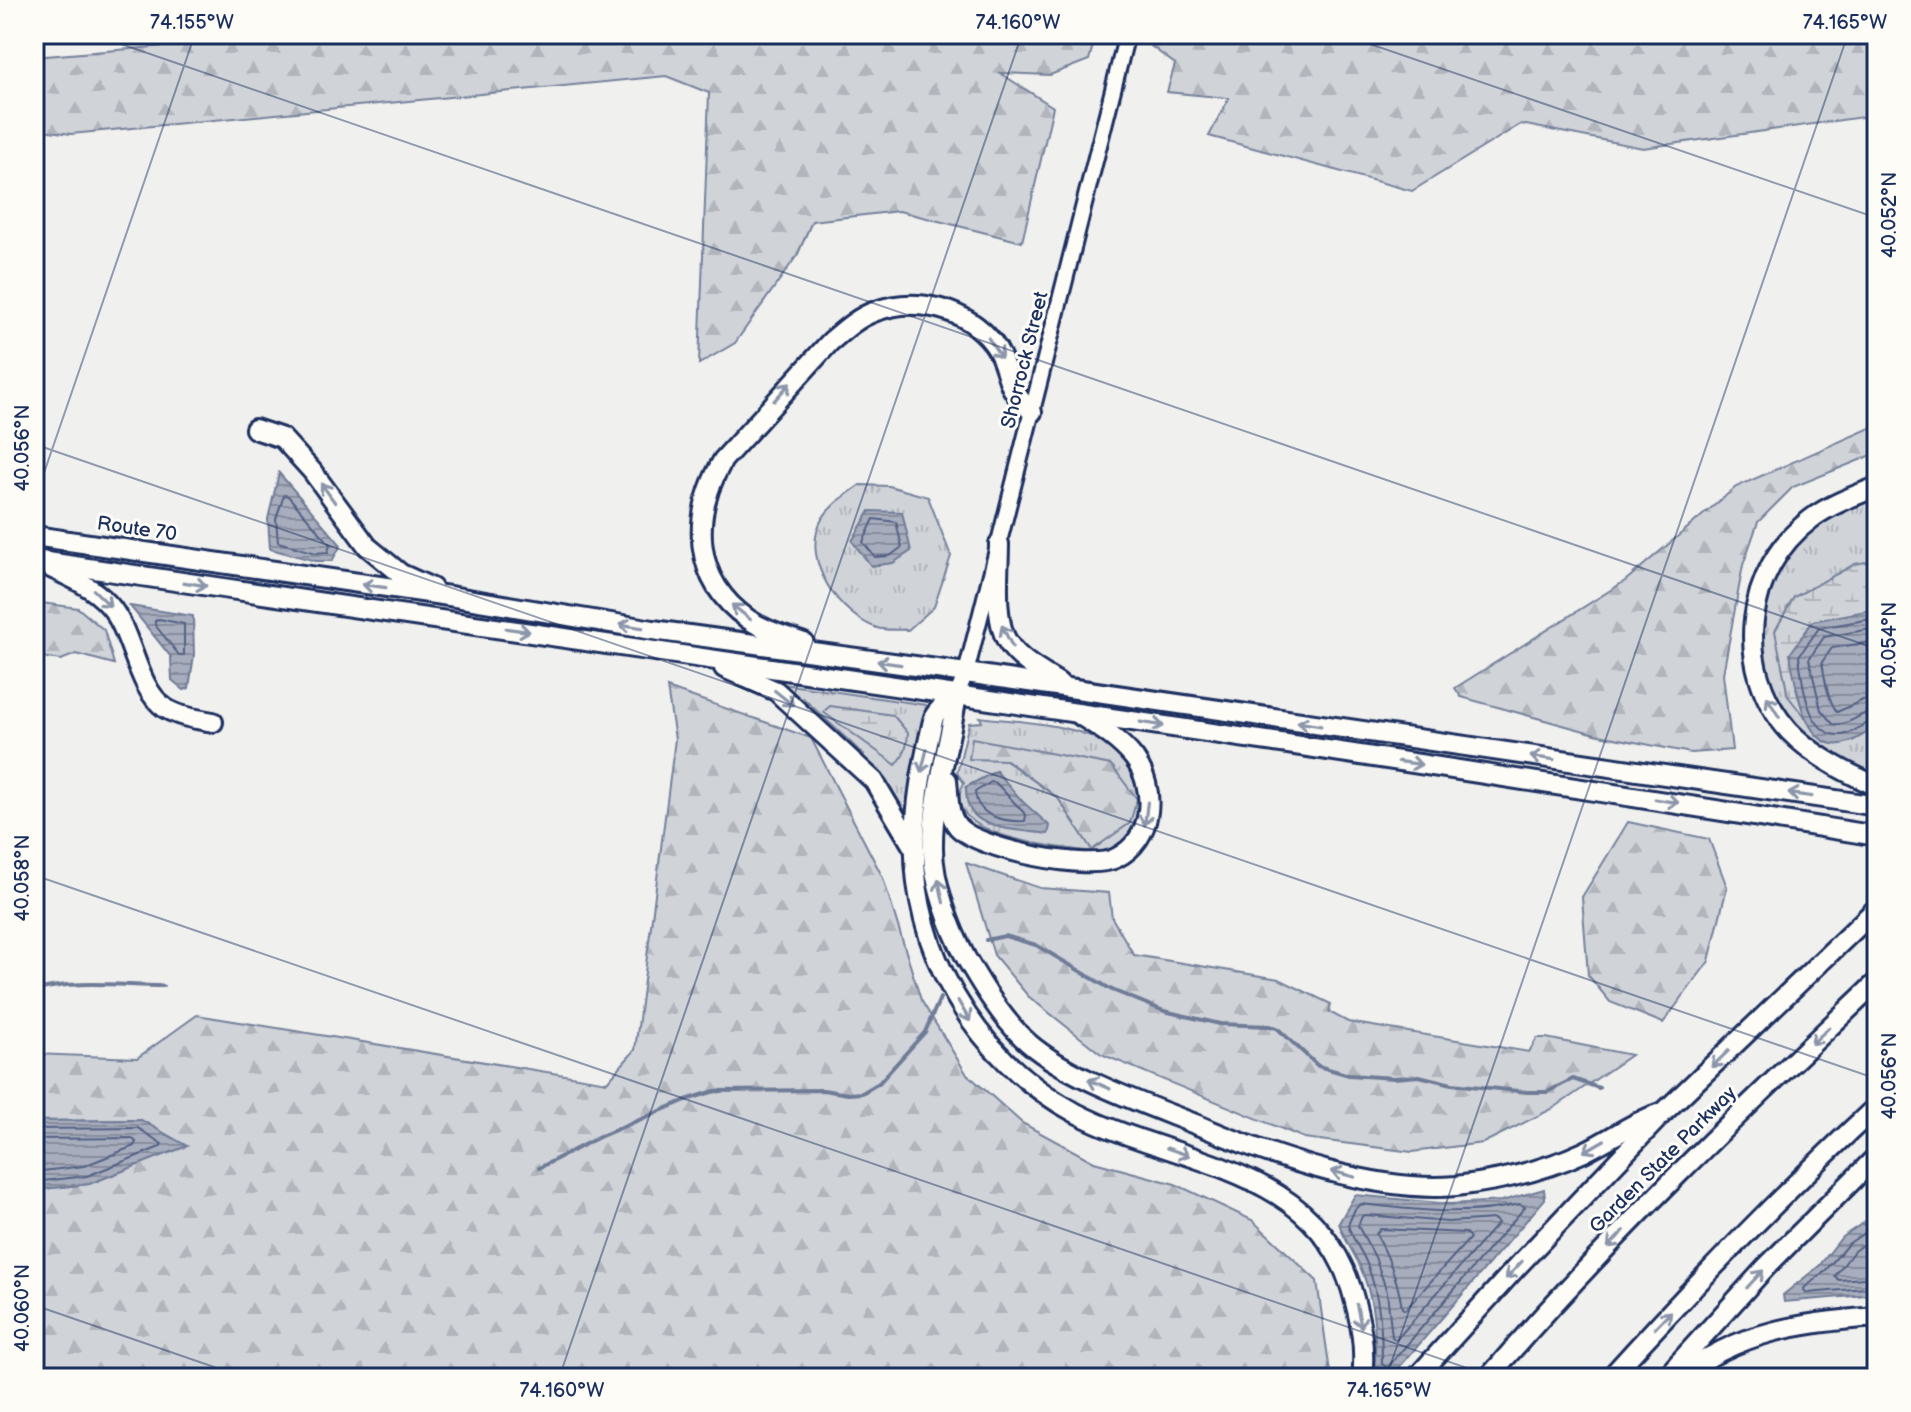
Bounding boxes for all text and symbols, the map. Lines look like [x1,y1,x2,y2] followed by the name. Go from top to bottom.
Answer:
[150,11,234,35] text: 74.155°W
[975,11,1061,35] text: 74.160°W
[1803,11,1887,35] text: 74.165°W
[1878,172,1902,258] text: 40.052°N
[996,289,1054,431] street label: Shorrock Street
[987,336,1003,358] one-way arrow
[773,383,791,403] one-way arrow
[11,404,35,492] text: 40.056°N
[320,483,337,505] one-way arrow
[96,512,178,546] street label: Route 70
[182,577,207,592] one-way arrow
[362,578,387,593] one-way arrow
[91,588,111,608] one-way arrow
[1878,602,1902,688] text: 40.054°N
[731,604,752,621] one-way arrow
[619,618,644,633] one-way arrow
[504,623,531,638] one-way arrow
[999,625,1014,648] one-way arrow
[876,655,902,670] one-way arrow
[773,689,794,707] one-way arrow
[1765,696,1781,719] one-way arrow
[1297,715,1322,730] one-way arrow
[1139,717,1165,732] one-way arrow
[915,748,930,773] one-way arrow
[1530,750,1556,765] one-way arrow
[1396,756,1422,771] one-way arrow
[1788,787,1813,802] one-way arrow
[1654,795,1679,810] one-way arrow
[1138,801,1153,826] one-way arrow
[11,835,35,922] text: 40.058°N
[933,878,948,904] one-way arrow
[956,999,972,1022] one-way arrow
[1811,1026,1830,1045] one-way arrow
[1878,1032,1902,1120] text: 40.056°N
[1710,1049,1730,1068] one-way arrow
[1087,1076,1112,1090] one-way arrow
[1584,1081,1742,1239] street label: Garden State Parkway
[1583,1139,1607,1154] one-way arrow
[1165,1145,1190,1160] one-way arrow
[1330,1165,1356,1180] one-way arrow
[1607,1229,1626,1248] one-way arrow
[1504,1260,1523,1280] one-way arrow
[11,1264,35,1352] text: 40.060°N
[1746,1270,1764,1290] one-way arrow
[1352,1303,1367,1329] one-way arrow
[1653,1310,1672,1330] one-way arrow
[519,1379,605,1403] text: 74.160°W
[1347,1379,1431,1403] text: 74.165°W

